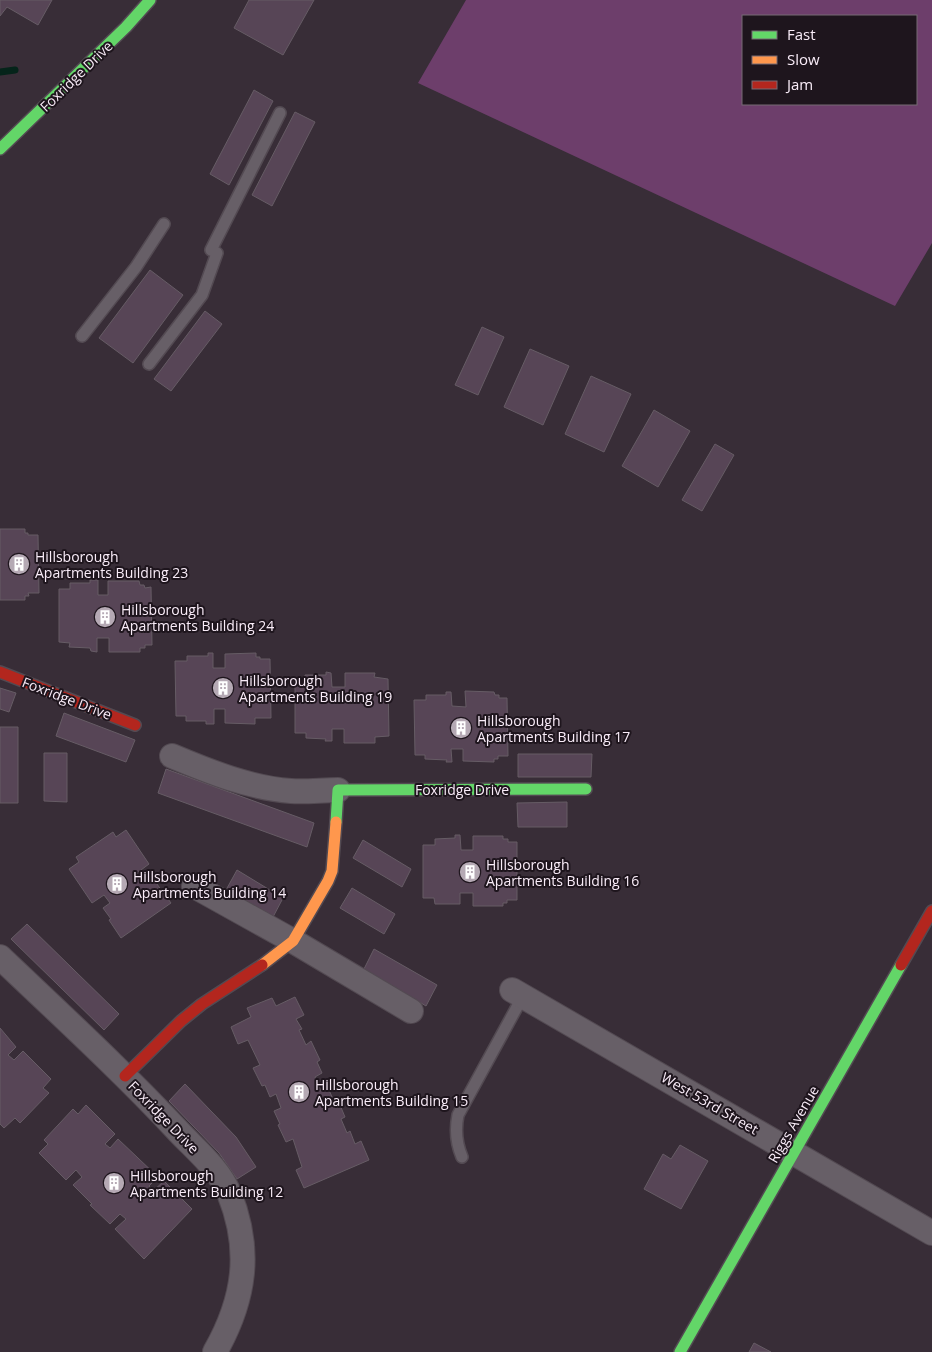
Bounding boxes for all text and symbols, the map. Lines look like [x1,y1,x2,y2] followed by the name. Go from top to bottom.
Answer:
[742,15,917,105] legend
[787,24,816,44] text: Fast
[36,36,117,116] street label: Foxridge Drive
[787,49,820,69] text: Slow
[785,74,813,94] text: Jam
[35,547,188,582] place label: Hillsborough Apartments Building 23
[7,552,31,576] building icon: Hillsborough Apartments Building 23
[121,600,274,635] place label: Hillsborough Apartments Building 24
[93,605,117,629] building icon: Hillsborough Apartments Building 24
[239,671,392,706] place label: Hillsborough Apartments Building 19
[20,672,114,724] street label: Foxridge Drive
[211,676,235,700] building icon: Hillsborough Apartments Building 19
[477,711,630,746] place label: Hillsborough Apartments Building 17
[449,716,473,740] building icon: Hillsborough Apartments Building 17
[415,780,509,799] street label: Foxridge Drive
[486,855,639,890] place label: Hillsborough Apartments Building 16
[458,860,482,884] building icon: Hillsborough Apartments Building 16
[133,867,286,902] place label: Hillsborough Apartments Building 14
[105,872,129,896] building icon: Hillsborough Apartments Building 14
[658,1067,762,1139] street label: West 53rd Street
[315,1075,468,1110] place label: Hillsborough Apartments Building 15
[124,1077,204,1158] street label: Foxridge Drive
[287,1080,311,1104] building icon: Hillsborough Apartments Building 15
[763,1082,823,1166] street label: Riggs Avenue
[130,1166,283,1201] place label: Hillsborough Apartments Building 12
[102,1171,126,1195] building icon: Hillsborough Apartments Building 12

